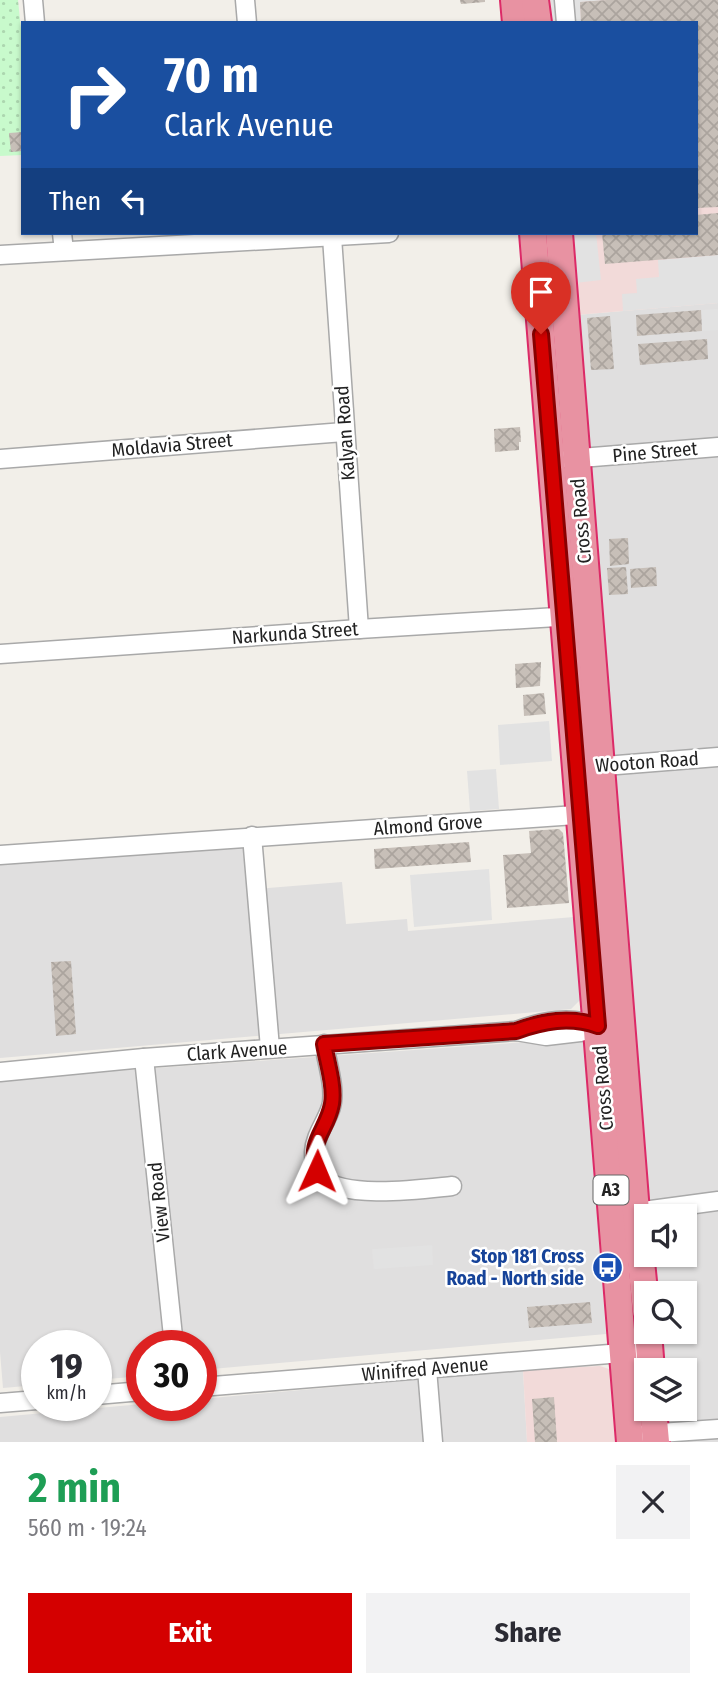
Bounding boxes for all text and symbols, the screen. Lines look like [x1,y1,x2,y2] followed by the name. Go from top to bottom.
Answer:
[164,46,259,105] text: 70 m
[49,49,140,140] icon: right
[164,106,334,144] text: Clark Avenue
[115,182,153,220] icon: left
[49,186,101,217] text: Then
[511,262,571,334] pin
[522,273,560,311] icon: arrive
[330,385,360,481] street label: Kalyan Road
[111,428,234,462] street label: Moldavia Street
[612,437,699,467] street label: Pine Street
[566,477,596,565] street label: Cross Road
[231,617,360,649] street label: Narkunda Street
[594,747,700,777] street label: Wooton Road
[373,810,483,840] street label: Almond Grove
[186,1036,288,1066] street label: Clark Avenue
[588,1044,618,1132] street label: Cross Road
[280,1134,354,1208] position arrow
[143,1161,175,1243] street label: View Road
[594,1176,628,1204] road number: A3
[634,1204,697,1421] map controls
[634,1204,697,1267] button: sound
[446,1245,585,1290] place label: Stop 181 Cross Road - North side
[590,1250,624,1284] bus stop icon: Stop 181 Cross Road - North side
[634,1281,697,1344] button: search
[126,1330,217,1421] speed limit sign: 30
[50,1345,83,1387] text: 19
[361,1352,489,1386] street label: Winifred Avenue
[634,1358,697,1421] button: layers
[46,1382,87,1404] text: km/h
[28,1463,121,1513] text: 2 min
[616,1465,690,1539] button: close
[28,1514,147,1542] text: 560 m · 19:24
[28,1593,352,1673] button: Exit
[366,1593,690,1673] button: Share

